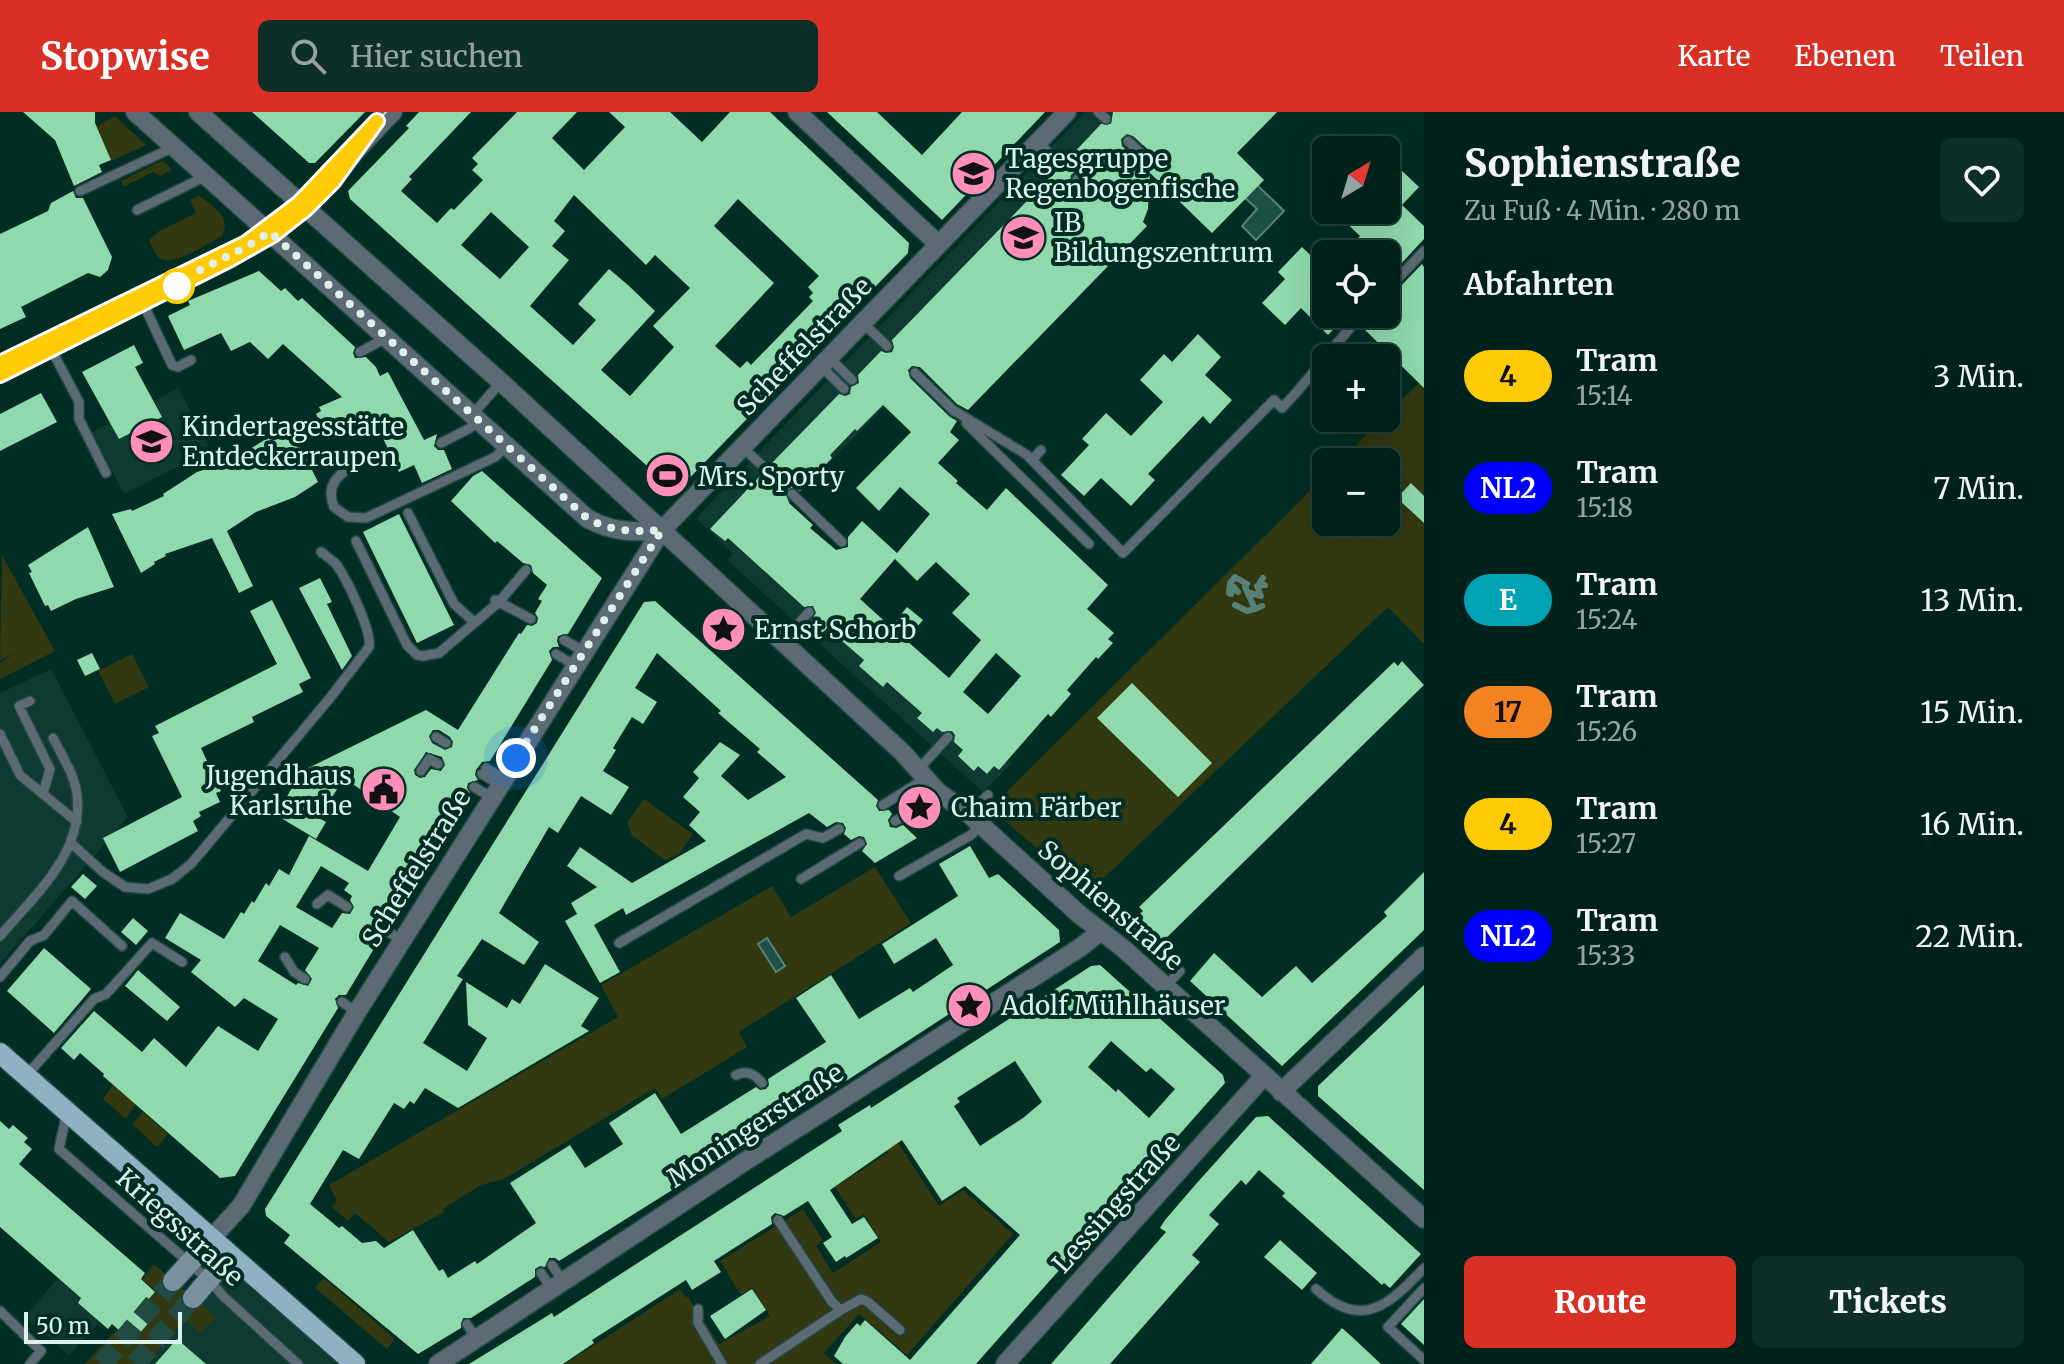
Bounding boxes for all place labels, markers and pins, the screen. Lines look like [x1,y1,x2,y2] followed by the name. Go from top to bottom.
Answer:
[1005,142,1235,205] place label: Tagesgruppe Regenbogenfische
[950,149,998,197] school or university icon: Tagesgruppe Regenbogenfische
[1054,206,1273,269] place label: IB Bildungszentrum
[999,213,1047,261] school or university icon: IB Bildungszentrum
[160,269,194,303] unlabelled marker
[182,410,404,473] place label: Kindertagesstätte Entdeckerraupen
[127,417,175,465] school or university icon: Kindertagesstätte Entdeckerraupen
[643,452,691,500] sports icon: Mrs. Sporty
[698,460,845,493] place label: Mrs. Sporty
[699,605,747,653] place icon: Ernst Schorb
[754,613,916,646] place label: Ernst Schorb
[205,759,352,822] place label: Jugendhaus Karlsruhe
[359,766,407,814] public building icon: Jugendhaus Karlsruhe
[896,783,944,831] place icon: Chaim Färber
[951,791,1122,824] place label: Chaim Färber
[946,981,994,1029] place icon: Adolf Mühlhäuser
[1000,989,1226,1022] place label: Adolf Mühlhäuser

